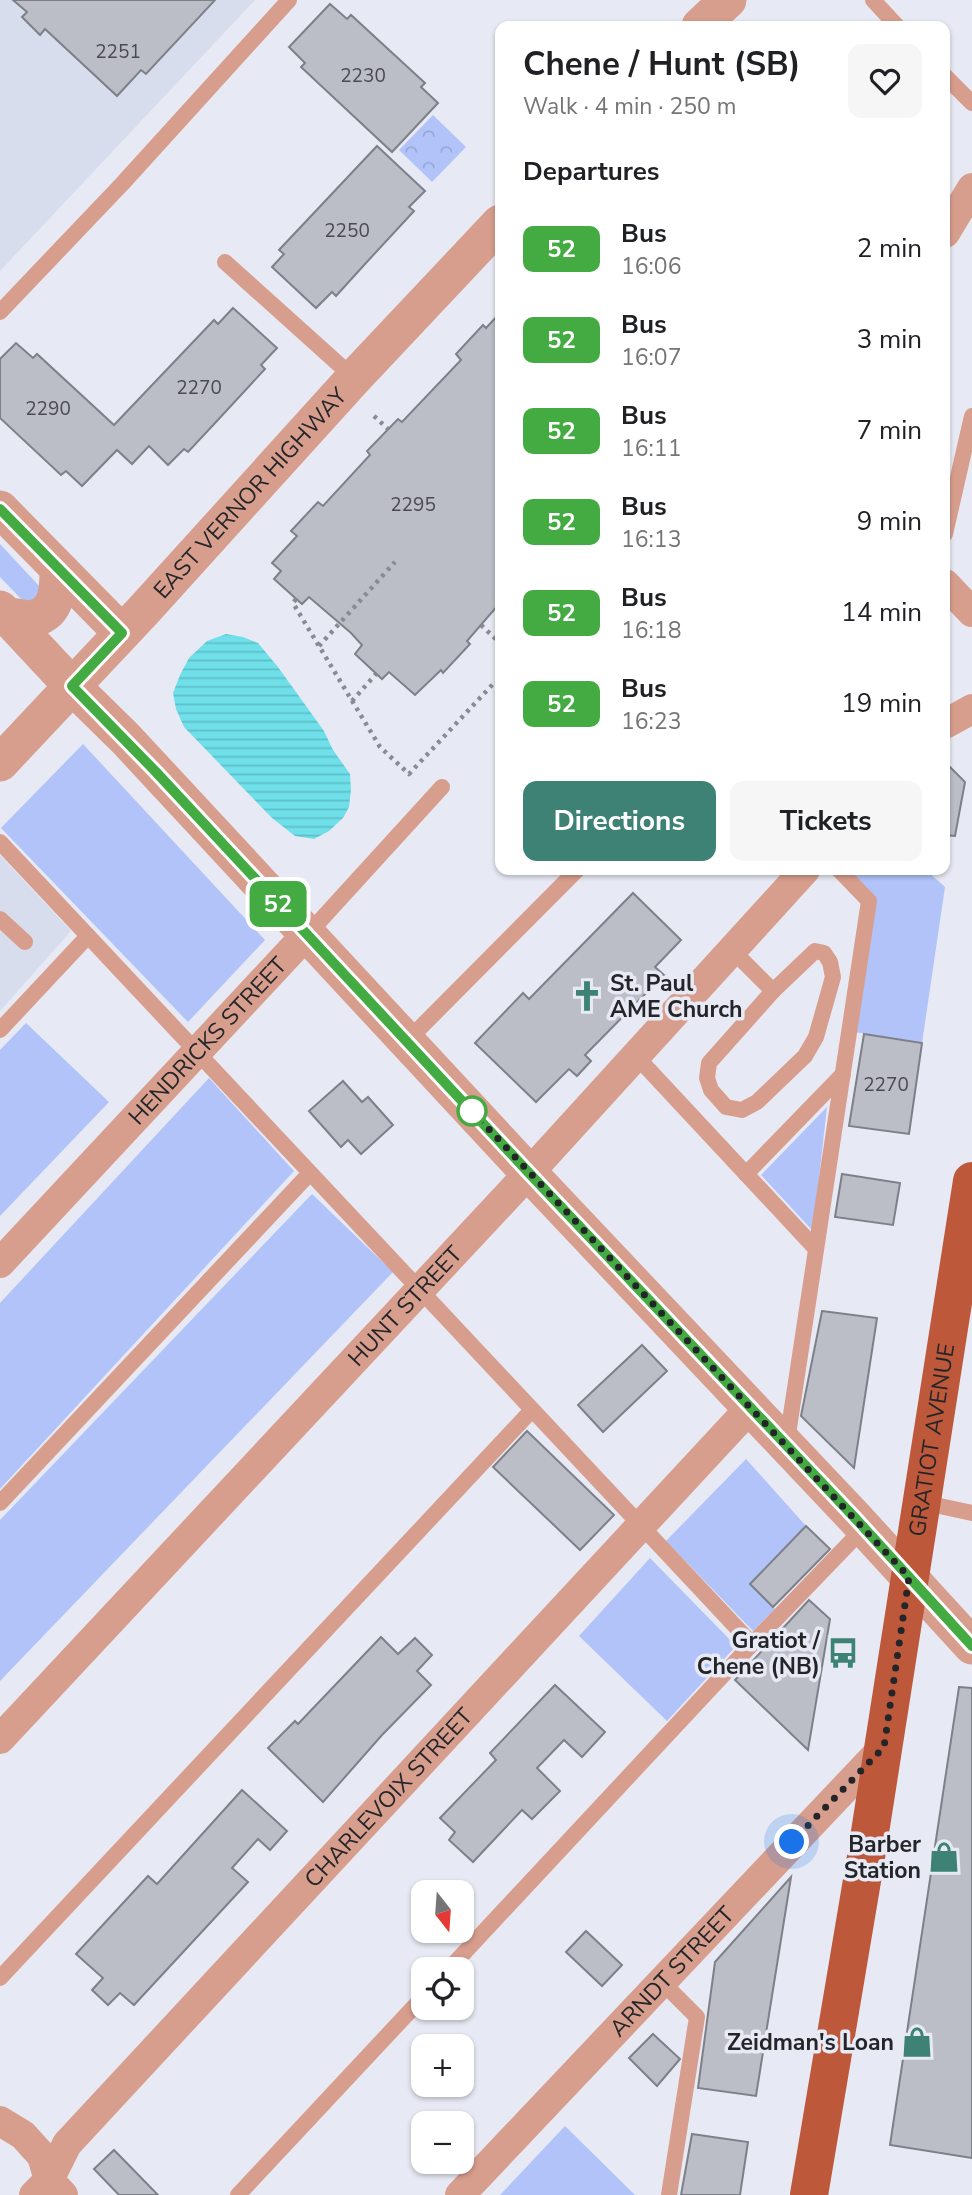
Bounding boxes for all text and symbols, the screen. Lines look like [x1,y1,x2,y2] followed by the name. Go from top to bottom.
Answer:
[95,39,141,65] house number: 2251
[523,42,801,87] text: Chene / Hunt (SB)
[848,44,922,118] button: heart
[340,63,386,89] house number: 2230
[523,91,736,122] text: Walk · 4 min · 250 m
[523,154,659,189] text: Departures
[621,216,667,251] text: Bus
[324,218,370,244] house number: 2250
[857,231,922,266] text: 2 min
[547,233,576,265] text: 52
[621,251,681,282] text: 16:06
[621,307,667,342] text: Bus
[857,322,922,357] text: 3 min
[547,324,576,356] text: 52
[621,342,681,373] text: 16:07
[176,375,222,401] house number: 2270
[147,381,354,605] street label: EAST VERNOR HIGHWAY
[25,396,71,422] house number: 2290
[621,398,667,433] text: Bus
[857,413,922,448] text: 7 min
[547,415,576,447] text: 52
[621,433,681,464] text: 16:11
[621,489,667,524] text: Bus
[390,492,436,518] house number: 2295
[857,504,922,539] text: 9 min
[547,506,576,538] text: 52
[621,524,681,555] text: 16:13
[621,580,667,615] text: Bus
[841,595,922,630] text: 14 min
[547,597,576,629] text: 52
[621,615,681,646] text: 16:18
[621,671,667,706] text: Bus
[841,686,922,721] text: 19 min
[547,688,576,720] text: 52
[621,706,681,737] text: 16:23
[523,781,716,861] button: Directions
[730,781,922,861] button: Tickets
[246,881,310,927] line badge: 52
[264,888,292,920] text: 52
[122,950,294,1132] street label: HENDRICKS STREET
[610,968,743,1025] place label: St. Paul AME Church
[570,979,604,1013] church icon: St. Paul AME Church
[863,1072,909,1098] house number: 2270
[457,1096,487,1126] unlabelled marker
[341,1239,469,1373] street label: HUNT STREET
[902,1341,962,1539] street label: GRATIOT AVENUE
[697,1625,821,1682] place label: Gratiot / Chene (NB)
[826,1636,860,1670] bus stop icon: Gratiot / Chene (NB)
[298,1701,480,1894] street label: CHARLEVOIX STREET
[774,1824,809,1859] your location
[844,1829,921,1886] place label: Barber Station
[927,1840,961,1874] shop icon: Barber Station
[411,1880,474,1942] north arrow
[411,1880,474,2174] map controls
[603,1900,741,2043] street label: ARNDT STREET
[411,1957,474,2020] button: locate
[900,2025,934,2059] shop icon: Zeidman's Loan
[727,2027,894,2058] place label: Zeidman's Loan
[411,2034,474,2097] button: +
[411,2111,474,2174] button: −

